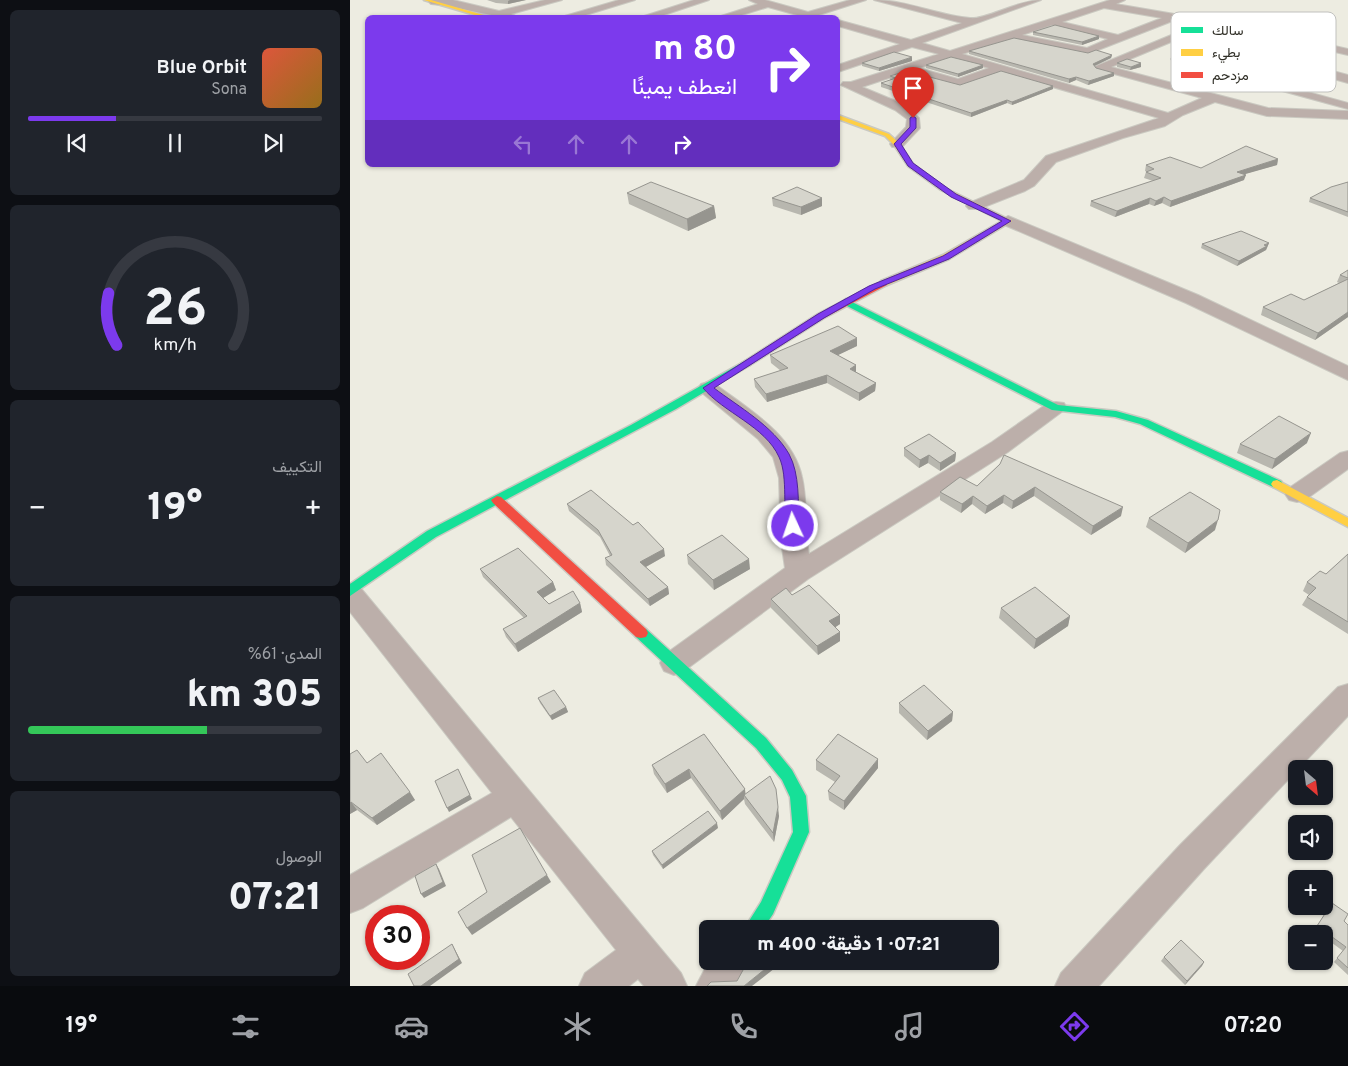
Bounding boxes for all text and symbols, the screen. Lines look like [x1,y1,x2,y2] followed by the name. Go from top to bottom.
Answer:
[1171,12,1336,92] legend
[1212,23,1243,40] text: سالك
[653,28,737,72] text: 80 m
[755,35,820,100] icon: right
[1212,45,1240,64] text: بطيء
[157,56,247,80] text: Blue Orbit
[892,67,934,118] pin
[1212,68,1249,85] text: مزدحم
[899,74,927,102] icon: arrive
[632,75,737,102] text: انعطف يمينًا
[211,80,247,100] text: Sona
[63,129,91,157] icon: previous
[161,129,189,157] icon: pause
[259,129,287,157] icon: next
[509,130,537,158] icon: left
[562,130,590,158] icon: ahead
[615,130,643,158] icon: ahead
[668,130,696,158] icon: right
[143,278,207,344] text: 26
[153,334,197,357] text: km/h
[272,458,322,478] text: التكييف
[147,485,203,534] text: 19°
[28,492,46,528] text: −
[304,492,322,528] text: +
[766,499,818,551] position arrow
[248,645,322,665] text: المدى · 61%
[187,672,322,721] text: 305 km
[1288,760,1332,805] north arrow
[1288,760,1333,970] map controls
[1288,815,1333,860] button: sound
[276,848,322,868] text: الوصول
[1288,870,1333,915] button: +
[228,875,322,924] text: 07:21
[365,905,430,970] speed limit sign: 30
[1288,925,1333,970] button: −
[757,933,941,957] text: 07:21 · 1 دقيقة · 400 m
[228,1009,263,1044] icon: filters
[394,1009,429,1044] icon: car
[560,1009,595,1044] icon: climate
[726,1009,761,1044] icon: phone
[892,1009,927,1044] icon: music
[1057,1009,1092,1044] icon: directions
[66,1013,97,1040] text: 19°
[1223,1013,1283,1040] text: 07:20

